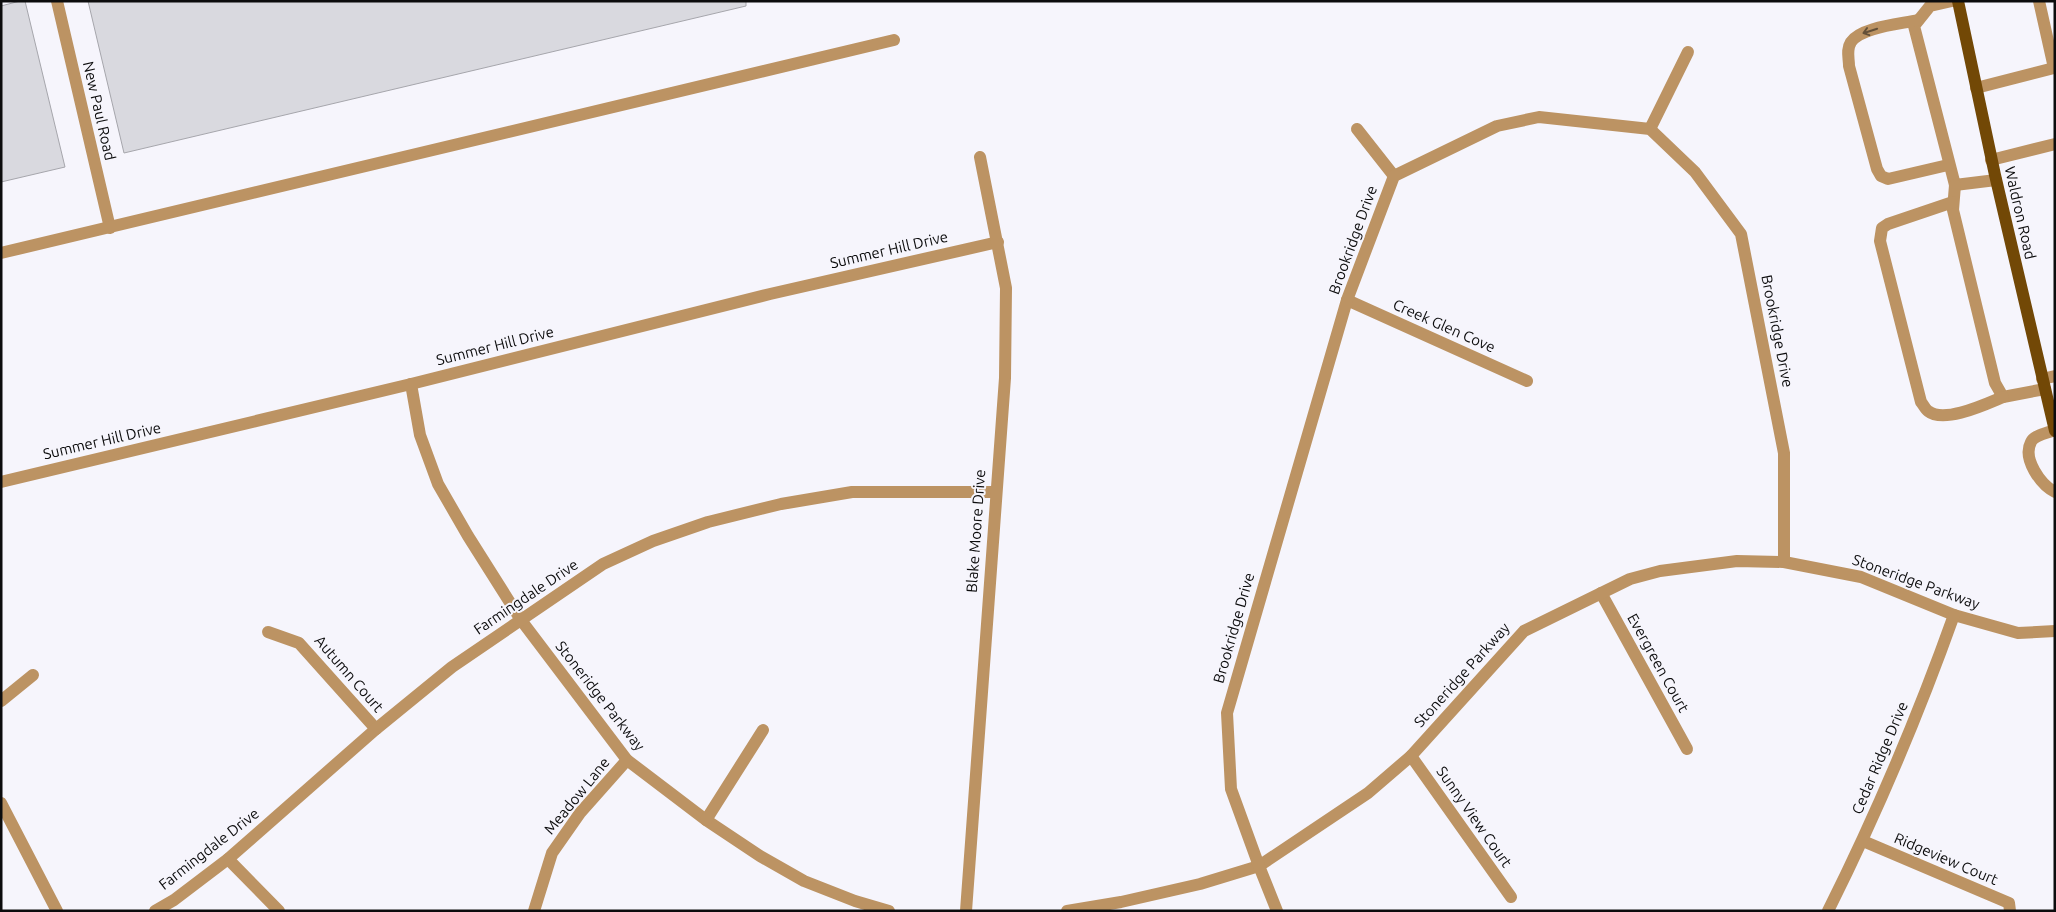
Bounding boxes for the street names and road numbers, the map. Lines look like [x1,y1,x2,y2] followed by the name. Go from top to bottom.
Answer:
[80,60,119,162] street label: New Paul Road
[2002,165,2039,261] street label: Waldron Road
[1325,183,1380,296] street label: Brookridge Drive
[828,228,950,271] street label: Summer Hill Drive
[1758,273,1797,389] street label: Brookridge Drive
[1390,295,1498,356] street label: Creek Glen Cove
[434,323,555,368] street label: Summer Hill Drive
[41,419,163,462] street label: Summer Hill Drive
[963,469,988,593] street label: Blake Moore Drive
[1850,551,1982,612] street label: Stoneridge Parkway
[470,555,581,638] street label: Farmingdale Drive
[1210,571,1257,685] street label: Brookridge Drive
[1624,610,1693,715] street label: Evergreen Court
[1410,619,1513,730] street label: Stoneridge Parkway
[312,632,387,715] street label: Autumn Court
[552,638,648,754] street label: Stoneridge Parkway
[1848,699,1911,817] street label: Cedar Ridge Drive
[540,754,613,837] street label: Meadow Lane
[1433,763,1516,870] street label: Sunny View Court
[155,804,262,893] street label: Farmingdale Drive
[1892,829,2001,888] street label: Ridgeview Court

